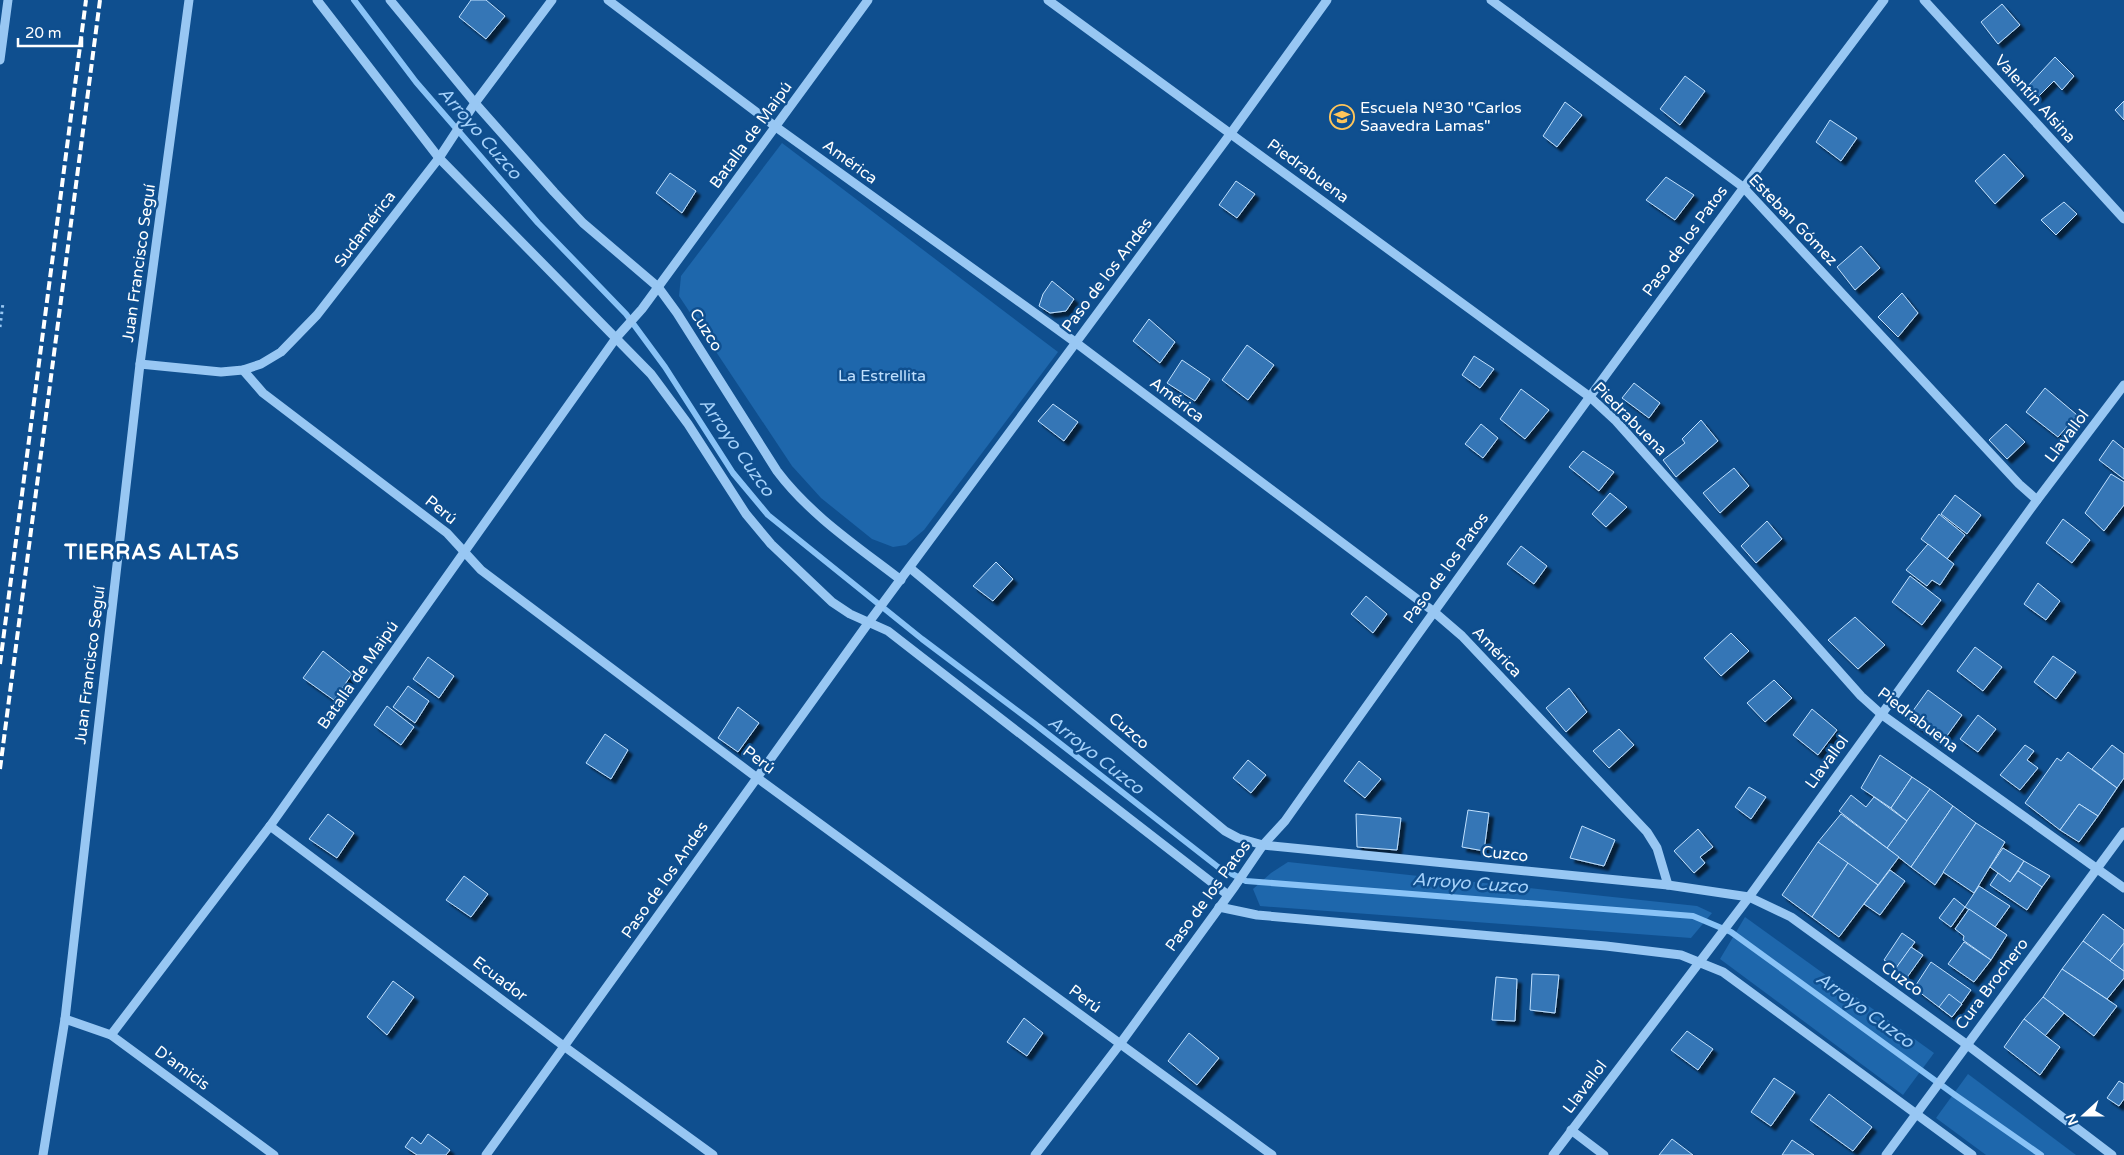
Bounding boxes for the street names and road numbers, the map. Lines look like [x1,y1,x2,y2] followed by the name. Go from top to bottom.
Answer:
[1990,51,2080,147] street label: Valentín Alsina
[705,77,797,193] street label: Batalla de Maipú
[819,135,881,189] street label: América
[1263,135,1353,207] street label: Piedrabuena
[1744,170,1842,270] street label: Esteban Gómez
[1638,182,1732,300] street label: Paso de los Patos
[118,183,160,343] street label: Juan Francisco Seguí
[330,187,400,271] street label: Sudamérica
[1057,214,1157,336] street label: Paso de los Andes
[685,305,727,355] street label: Cuzco
[1146,373,1208,427] street label: América
[1589,378,1671,460] street label: Piedrabuena
[2041,406,2093,466] street label: Llavallol
[421,491,461,529] street label: Perú
[1399,509,1493,627] street label: Paso de los Patos
[70,585,110,745] street label: Juan Francisco Seguí
[313,617,403,733] street label: Batalla de Maipú
[1468,622,1526,682] street label: América
[1873,683,1963,757] street label: Piedrabuena
[1105,708,1153,754] street label: Cuzco
[1801,731,1853,793] street label: Llavallol
[739,741,779,779] street label: Perú
[617,818,713,942] street label: Paso de los Andes
[1161,837,1255,955] street label: Paso de los Patos
[1481,842,1529,866] street label: Cuzco
[1951,934,2033,1034] street label: Cura Brochero
[469,952,532,1007] street label: Ecuador
[1877,957,1927,1001] street label: Cuzco
[1065,980,1105,1018] street label: Perú
[150,1041,214,1095] street label: D'amicis
[1559,1057,1611,1117] street label: Llavallol

